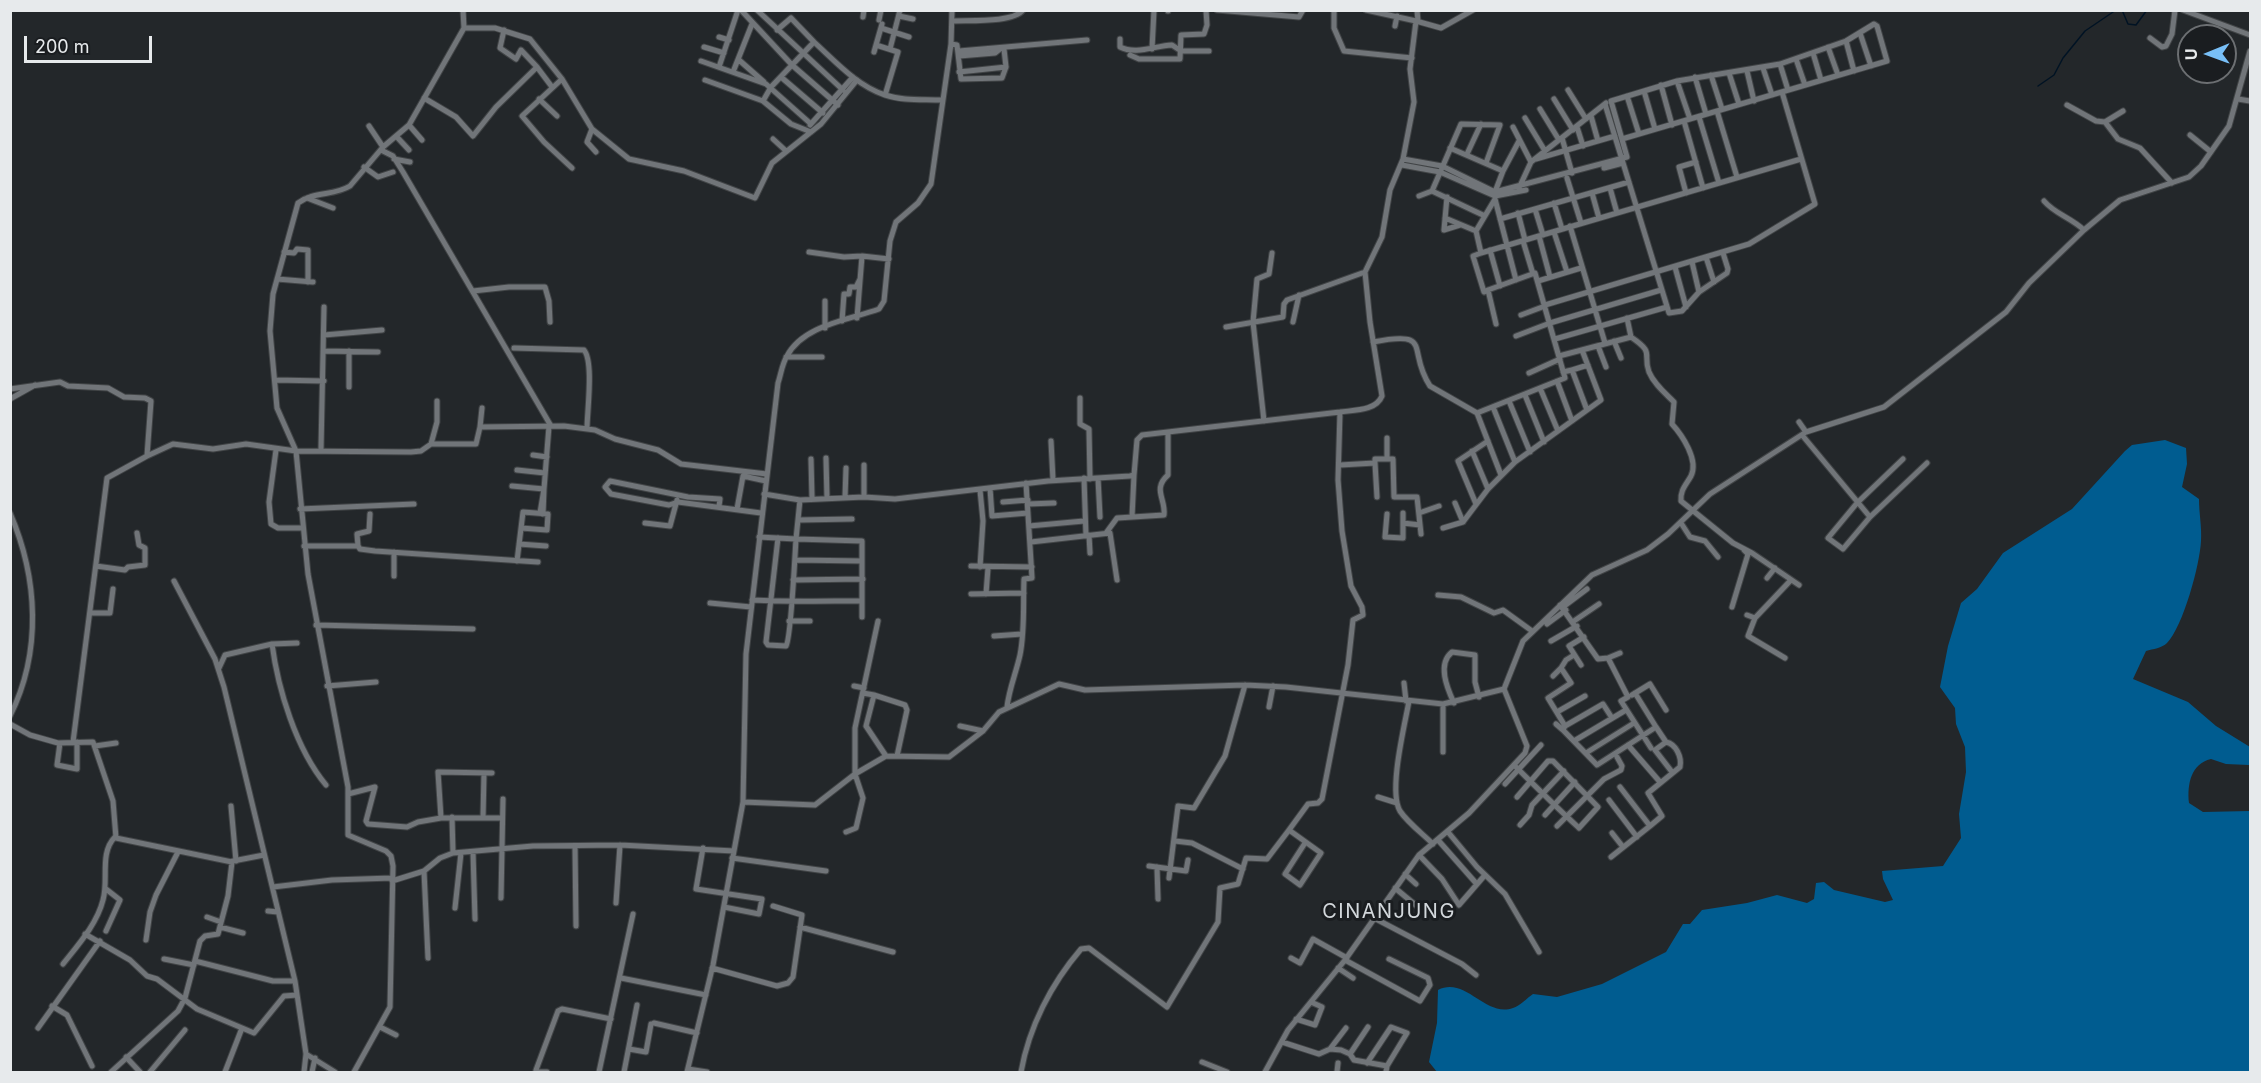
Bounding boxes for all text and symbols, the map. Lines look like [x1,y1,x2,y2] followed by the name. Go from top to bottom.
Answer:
[27,24,154,62] scale bar
[2177,24,2237,84] north arrow
[35,36,90,57] text: 200 m
[2181,48,2201,60] text: U
[1322,900,1456,924] district label: CINANJUNG

